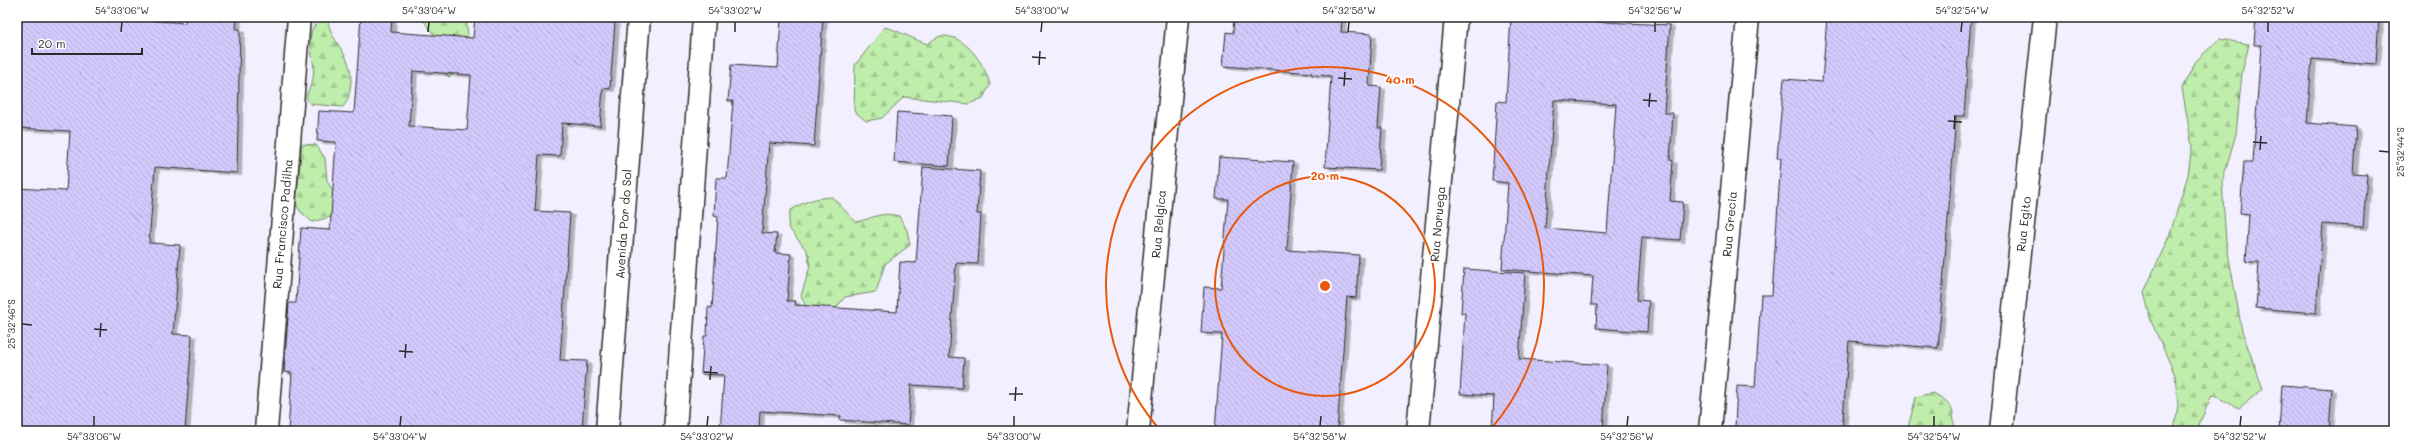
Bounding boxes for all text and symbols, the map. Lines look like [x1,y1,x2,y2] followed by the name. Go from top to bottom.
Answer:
[95,3,149,17] text: 54°33'06"W
[402,3,456,17] text: 54°33'04"W
[708,3,762,17] text: 54°33'02"W
[1015,3,1069,17] text: 54°33'00"W
[1322,3,1376,17] text: 54°32'58"W
[1628,3,1682,17] text: 54°32'56"W
[1935,3,1989,17] text: 54°32'54"W
[2242,3,2295,17] text: 54°32'52"W
[32,30,142,56] scale bar
[38,35,66,51] text: 20 m
[1385,71,1415,87] text: 40 m
[2393,127,2407,177] text: 25°32'44"S
[268,158,296,290] street label: Rua Francisco Padilha
[1311,167,1339,183] text: 20 m
[611,169,635,279] street label: Avenida Por do Sol
[1426,185,1448,263] street label: Rua Noruega
[1147,189,1169,259] street label: Rua Belgica
[1718,190,1740,258] street label: Rua Grecia
[2012,196,2034,252] street label: Rua Egito
[1318,279,1332,293] centre of rings
[4,299,18,349] text: 25°32'46"S
[67,429,121,443] text: 54°33'06"W
[373,429,427,443] text: 54°33'04"W
[680,429,734,443] text: 54°33'02"W
[987,429,1041,443] text: 54°33'00"W
[1293,429,1347,443] text: 54°32'58"W
[1600,429,1654,443] text: 54°32'56"W
[1907,429,1961,443] text: 54°32'54"W
[2214,429,2267,443] text: 54°32'52"W

